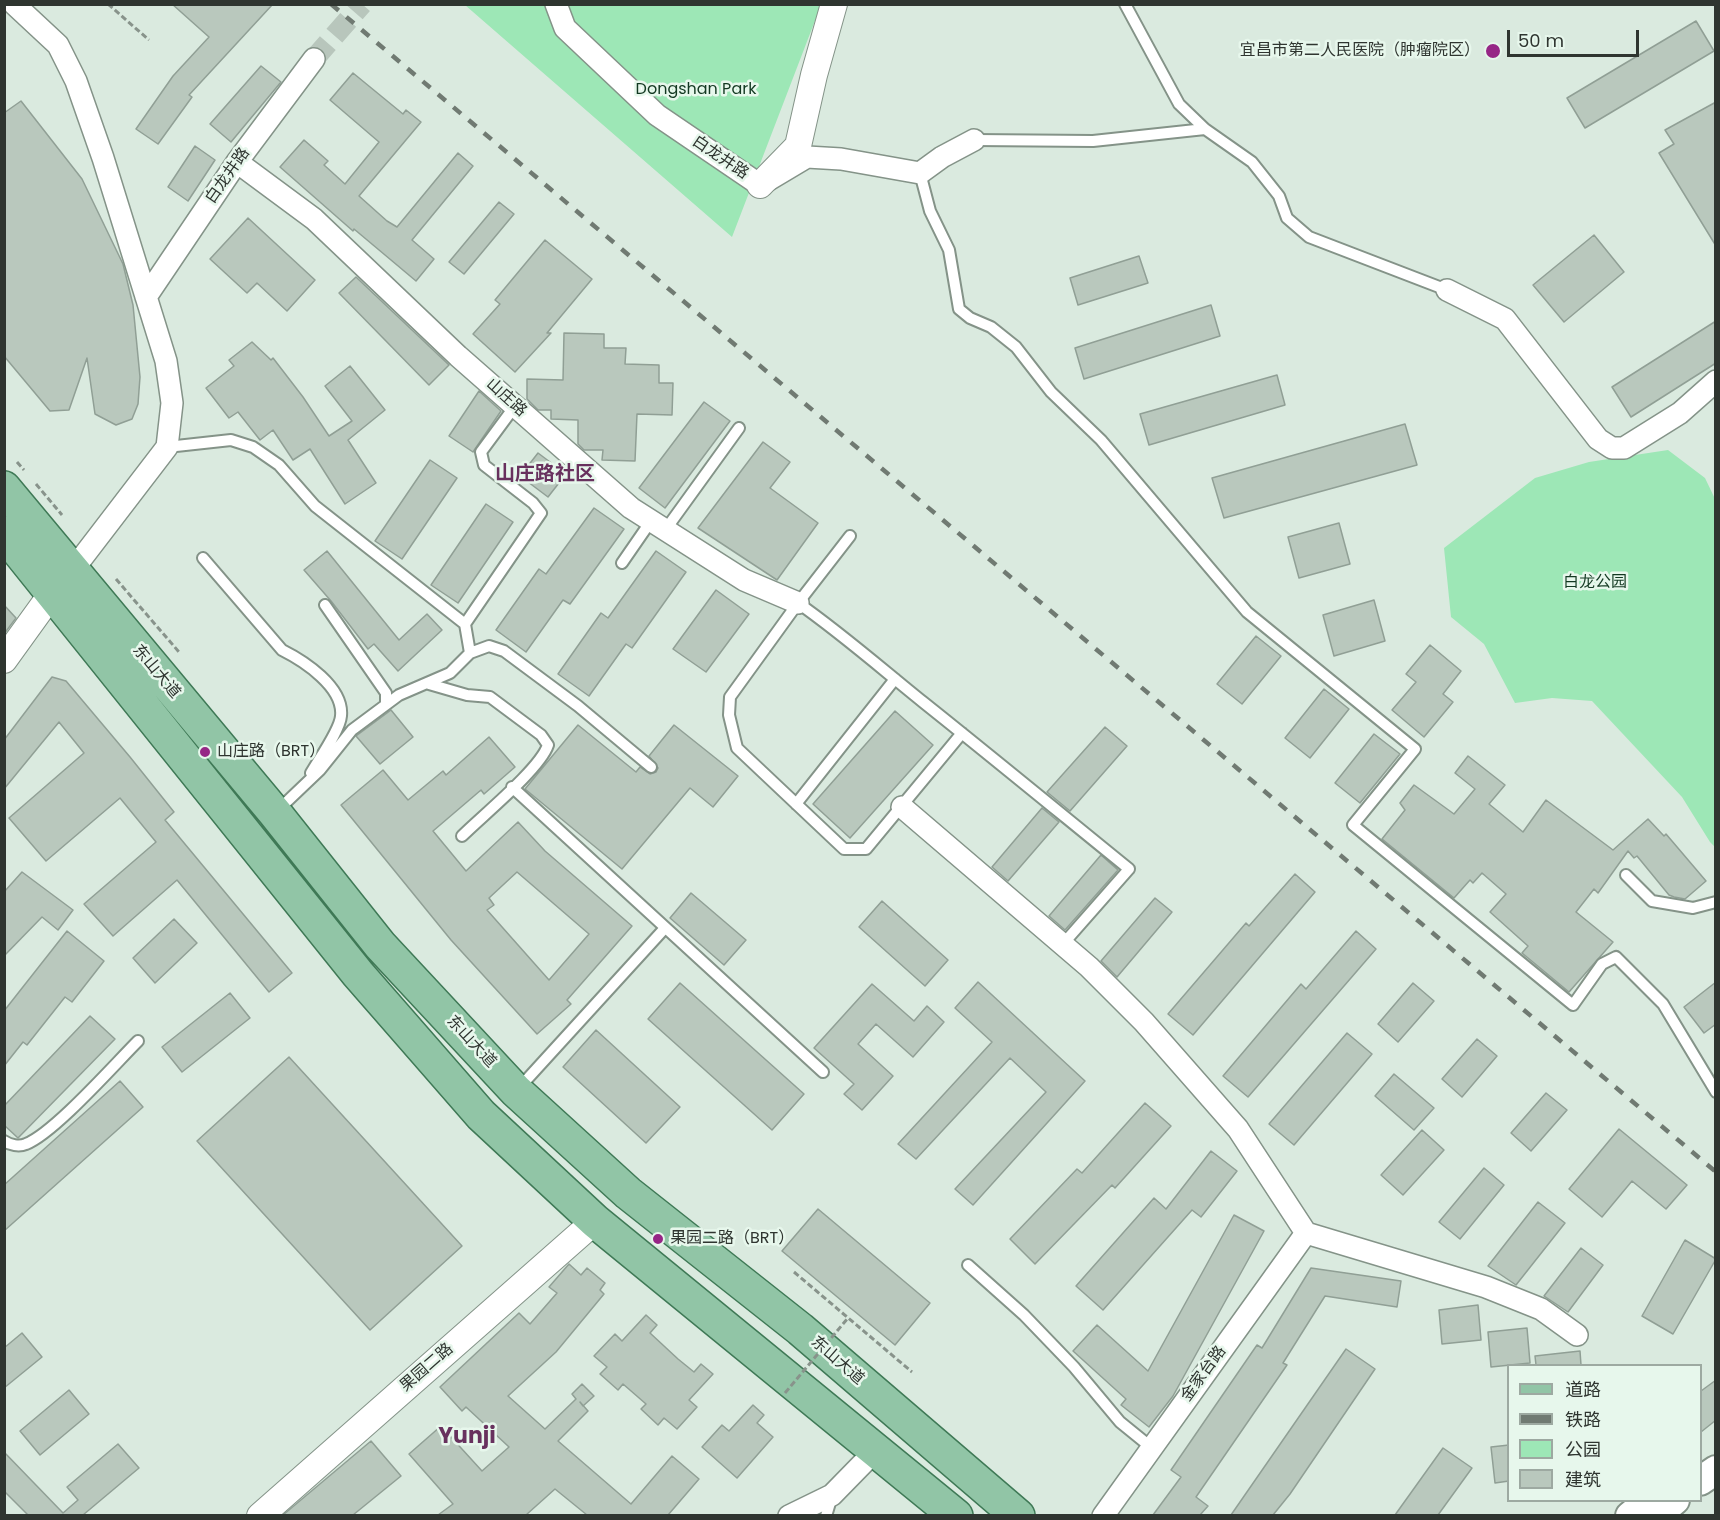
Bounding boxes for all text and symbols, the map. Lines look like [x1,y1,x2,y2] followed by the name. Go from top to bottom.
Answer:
[1510,18,1642,56] scale bar
[1518,28,1564,53] text: 50 m
[1240,41,1480,61] place label: 宜昌市第二人民医院（肿瘤院区）
[1484,42,1502,60] marker: 宜昌市第二人民医院（肿瘤院区）
[636,80,756,100] park label: Dongshan Park
[688,132,752,184] street label: 白龙井路
[202,144,254,208] street label: 白龙井路
[482,375,530,421] street label: 山庄路
[495,463,595,487] district label: 山庄路社区
[1563,573,1627,593] park label: 白龙公园
[128,641,184,703] street label: 东山大道
[217,742,325,762] place label: 山庄路（BRT）
[198,745,212,759] marker: 山庄路（BRT）
[442,1012,500,1072] street label: 东山大道
[670,1229,794,1249] place label: 果园二路（BRT）
[651,1232,665,1246] marker: 果园二路（BRT）
[807,1333,867,1389] street label: 东山大道
[397,1340,457,1396] street label: 果园二路
[1177,1342,1231,1406] street label: 金家台路
[1507,1364,1702,1502] legend
[1565,1377,1601,1402] text: 道路
[1565,1407,1601,1432] text: 铁路
[438,1424,496,1450] district label: Yunji
[1565,1437,1601,1462] text: 公园
[1565,1467,1601,1492] text: 建筑

